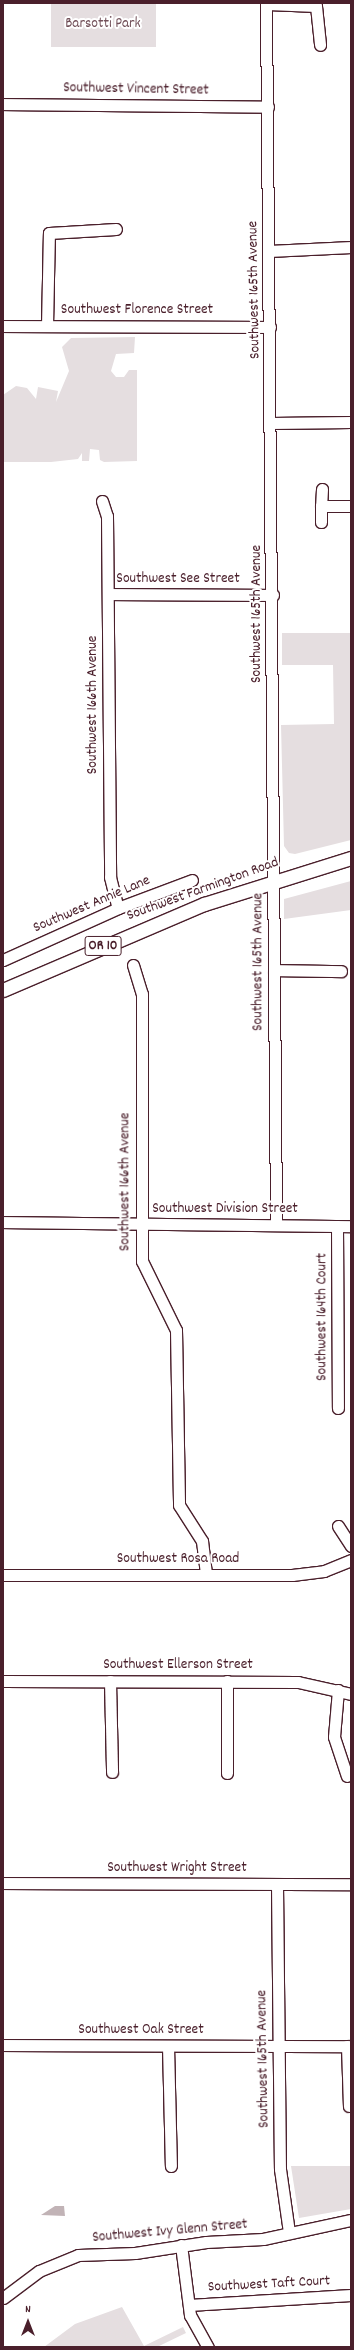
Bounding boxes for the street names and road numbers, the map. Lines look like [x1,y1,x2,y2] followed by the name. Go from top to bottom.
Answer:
[63,80,209,100] street label: Southwest Vincent Street
[245,221,265,359] street label: Southwest 165th Avenue
[61,302,213,320] street label: Southwest Florence Street
[249,545,267,683] street label: Southwest 165th Avenue
[116,571,240,589] street label: Southwest See Street
[85,636,103,774] street label: Southwest 166th Avenue
[125,854,281,926] street label: Southwest Farmington Road
[31,872,153,938] street label: Southwest Annie Lane
[250,893,268,1031] street label: Southwest 165th Avenue
[84,934,122,958] road number: OR 10
[117,1113,135,1251] street label: Southwest 166th Avenue
[152,1201,298,1219] street label: Southwest Division Street
[314,1253,332,1381] street label: Southwest 164th Court
[117,1551,239,1569] street label: Southwest Rosa Road
[103,1657,253,1675] street label: Southwest Ellerson Street
[107,1860,247,1878] street label: Southwest Wright Street
[254,1990,274,2128] street label: Southwest 165th Avenue
[78,2022,204,2040] street label: Southwest Oak Street
[92,2216,248,2248] street label: Southwest Ivy Glenn Street
[207,2273,331,2297] street label: Southwest Taft Court

